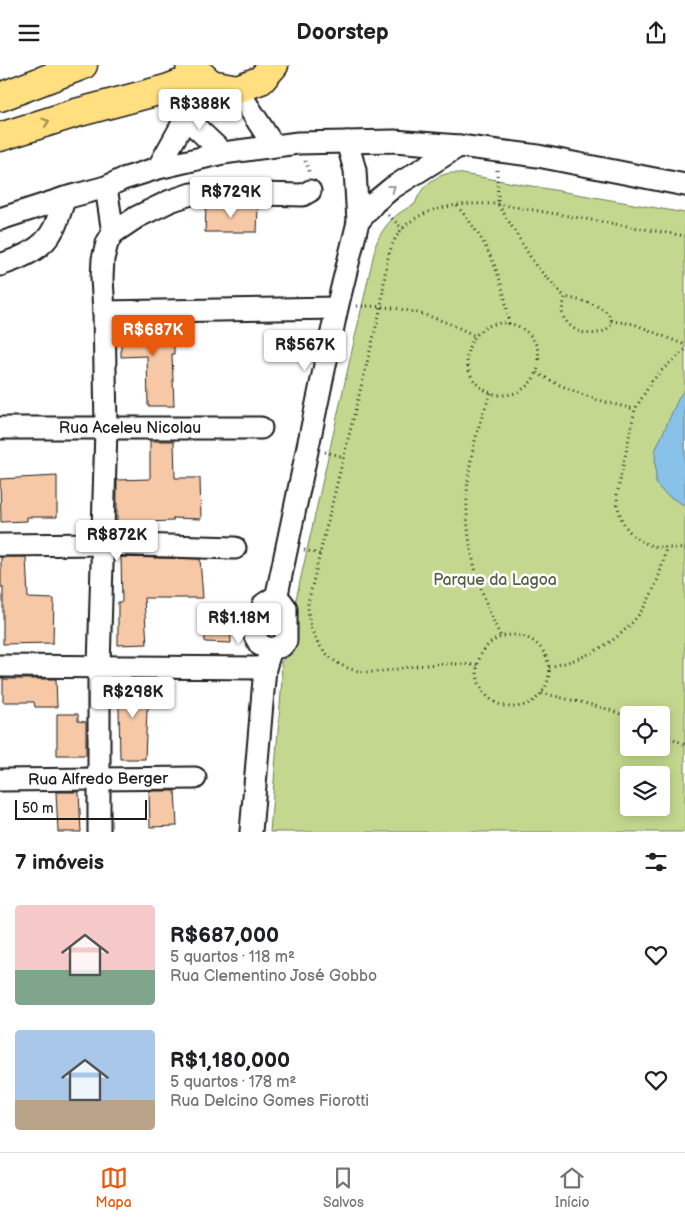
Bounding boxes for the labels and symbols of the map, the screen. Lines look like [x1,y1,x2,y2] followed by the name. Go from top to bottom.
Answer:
[159,88,241,131] pin: R$388K
[42,118,50,128] one-way arrow
[190,177,272,219] pin: R$729K
[387,185,396,194] one-way arrow
[112,315,194,357] pin: R$687K
[264,329,346,372] pin: R$567K
[59,419,201,438] street label: Rua Aceleu Nicolau
[76,519,158,562] pin: R$872K
[433,571,557,590] park label: Parque da Lagoa
[193,603,285,645] pin: R$1.18M
[92,677,174,719] pin: R$298K
[28,769,168,789] street label: Rua Alfredo Berger
[15,797,148,820] scale bar

